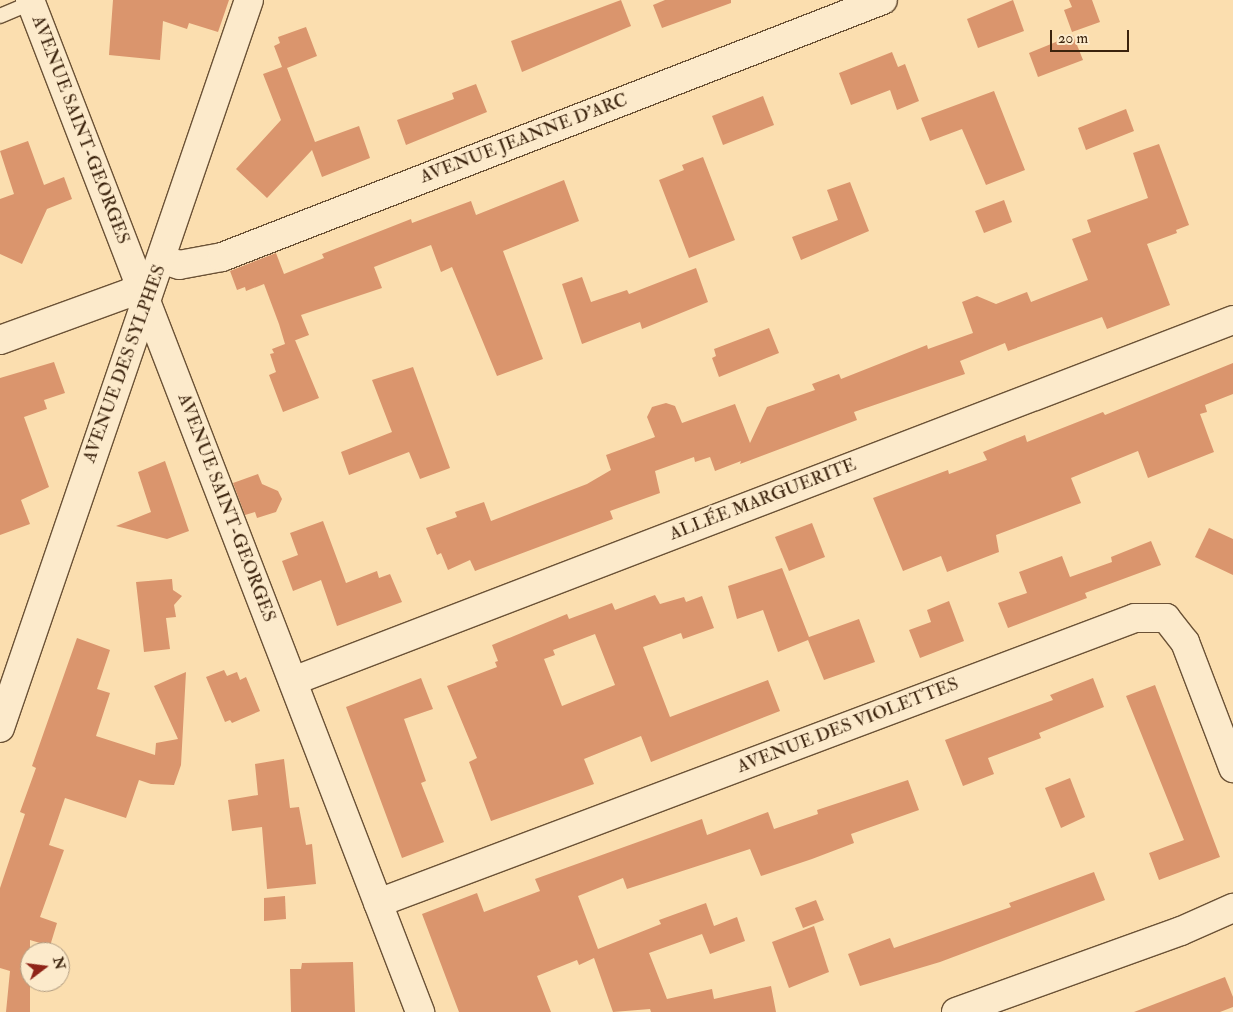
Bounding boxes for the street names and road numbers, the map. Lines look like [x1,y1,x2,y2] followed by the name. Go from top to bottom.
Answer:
[26,13,134,247] street label: AVENUE SAINT-GEORGES
[417,89,631,189] street label: AVENUE JEANNE D'ARC
[79,262,171,466] street label: AVENUE DES SYLPHES
[172,391,280,625] street label: AVENUE SAINT-GEORGES
[667,454,859,546] street label: ALLÉE MARGUERITE
[734,674,962,778] street label: AVENUE DES VIOLETTES

